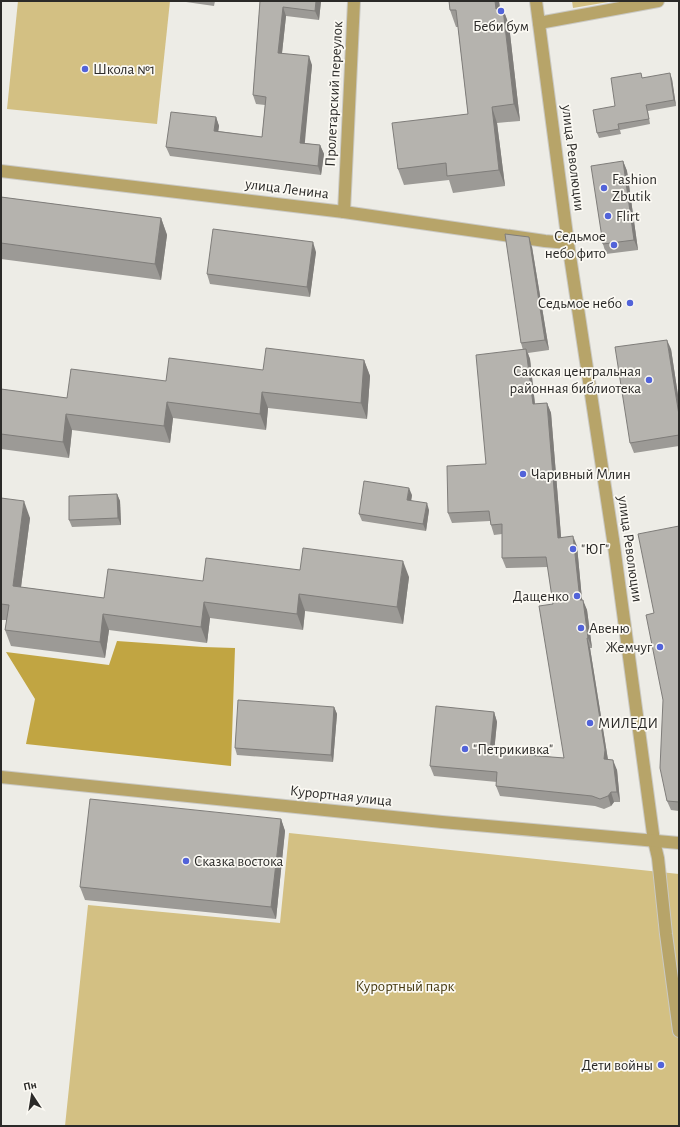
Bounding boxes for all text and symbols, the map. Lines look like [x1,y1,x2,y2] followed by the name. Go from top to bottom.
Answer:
[496,6,506,16] marker: Беби бум
[473,19,529,34] place label: Беби бум
[323,21,345,167] street label: Пролетарский переулок
[93,62,155,77] place label: Школа №1
[80,64,90,74] marker: Школа №1
[559,103,587,212] street label: улица Революции
[612,172,657,204] place label: Fashion Zbutik
[243,176,330,202] street label: улица Ленина
[599,183,609,193] marker: Fashion Zbutik
[616,209,640,224] place label: Flirt
[603,211,613,221] marker: Flirt
[545,229,606,261] place label: Седьмое небо фито
[609,240,619,250] marker: Седьмое небо фито
[538,296,622,311] place label: Седьмое небо
[625,298,635,308] marker: Седьмое небо
[510,364,641,396] place label: Сакская центральная районная библиотека
[644,375,654,385] marker: Сакская центральная районная библиотека
[531,467,631,482] place label: Чаривный Млин
[518,469,528,479] marker: Чаривный Млин
[615,494,645,603] street label: улица Революции
[581,542,609,557] place label: "ЮГ"
[568,544,578,554] marker: "ЮГ"
[513,589,569,604] place label: Дащенко
[572,591,582,601] marker: Дащенко
[589,621,630,636] place label: Авеню
[576,623,586,633] marker: Авеню
[605,640,653,655] place label: Жемчуг
[655,642,665,652] marker: Жемчуг
[598,716,658,731] place label: МИЛЕДИ
[585,718,595,728] marker: МИЛЕДИ
[473,742,553,757] place label: "Петрикивка"
[460,744,470,754] marker: "Петрикивка"
[289,783,393,809] street label: Курортная улица
[194,854,284,869] place label: Сказка востока
[181,856,191,866] marker: Сказка востока
[356,979,455,994] park label: Курортный парк
[582,1058,653,1073] place label: Дети войны
[656,1060,666,1070] marker: Дети войны
[12,1075,52,1115] north arrow
[22,1079,38,1092] text: Пн

